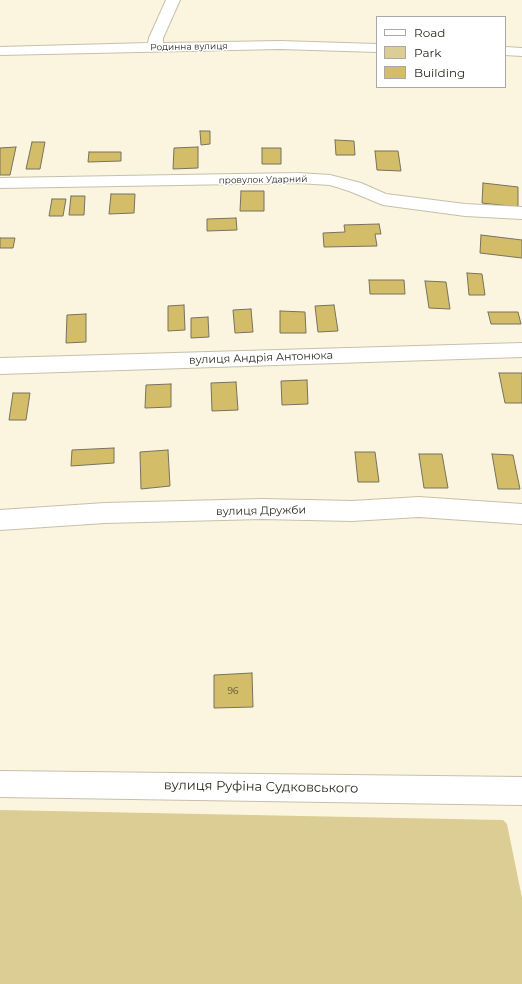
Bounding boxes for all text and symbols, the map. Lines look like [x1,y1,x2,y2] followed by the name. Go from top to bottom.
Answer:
[376,16,506,88] legend
[414,25,445,40] text: Road
[150,41,228,53] street label: Родинна вулиця
[414,45,441,60] text: Park
[414,65,465,80] text: Building
[219,174,307,186] street label: провулок Ударний
[189,349,333,367] street label: вулиця Андрія Антонюка
[216,504,306,518] street label: вулиця Дружби
[228,686,238,696] house number: 96
[164,778,358,796] street label: вулиця Руфіна Судковського

